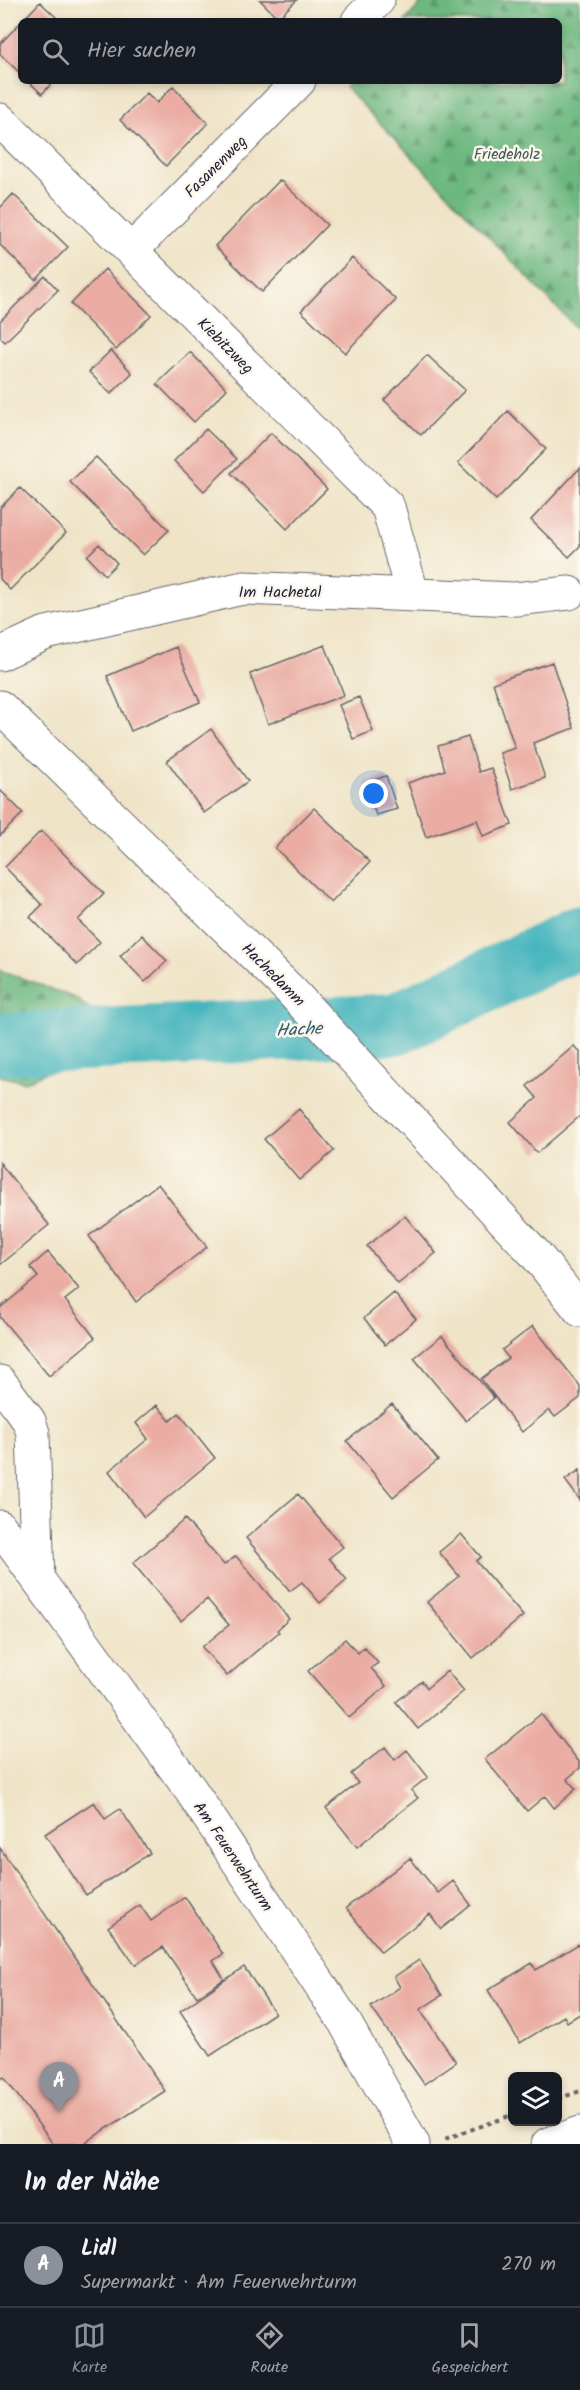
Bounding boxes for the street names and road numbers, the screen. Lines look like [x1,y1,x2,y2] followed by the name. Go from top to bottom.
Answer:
[179,130,253,204] street label: Fasanenweg
[191,312,259,380] street label: Kiebitzweg
[239,580,321,605] street label: Im Hachetal
[235,937,311,1013] street label: Hachedamm
[186,1797,279,1917] street label: Am Feuerwehrturm

